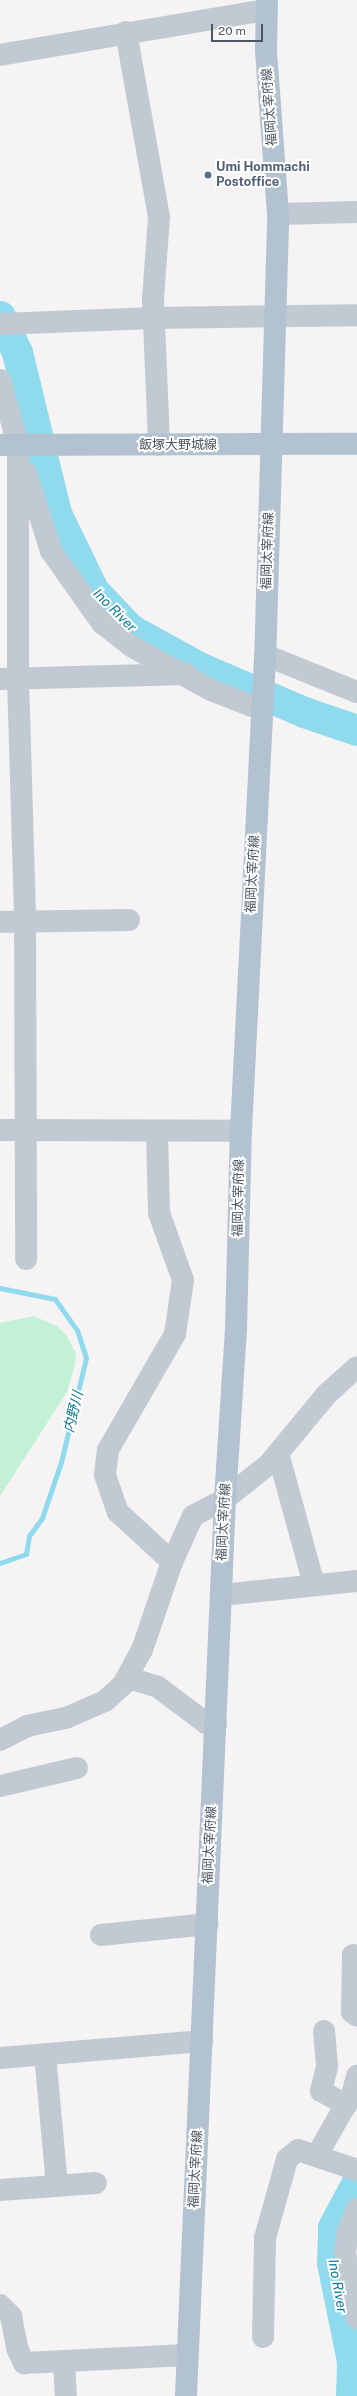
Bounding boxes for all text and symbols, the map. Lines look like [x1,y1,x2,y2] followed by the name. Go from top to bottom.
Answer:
[213,16,265,42] scale bar
[218,24,246,38] text: 20 m
[259,68,281,146] street label: 福岡太宰府線
[216,160,310,191] place label: Umi Hommachi Postoffice
[203,170,213,180] marker: Umi Hommachi Postoffice
[139,437,217,453] street label: 飯塚大野城線
[259,512,277,590] street label: 福岡太宰府線
[90,585,140,635] water label: Ino River
[243,835,263,913] street label: 福岡太宰府線
[231,1159,247,1237] street label: 福岡太宰府線
[60,1390,86,1434] water label: 内野川
[214,1483,234,1561] street label: 福岡太宰府線
[200,1806,220,1884] street label: 福岡太宰府線
[186,2130,206,2208] street label: 福岡太宰府線
[325,2258,351,2314] water label: Ino River

